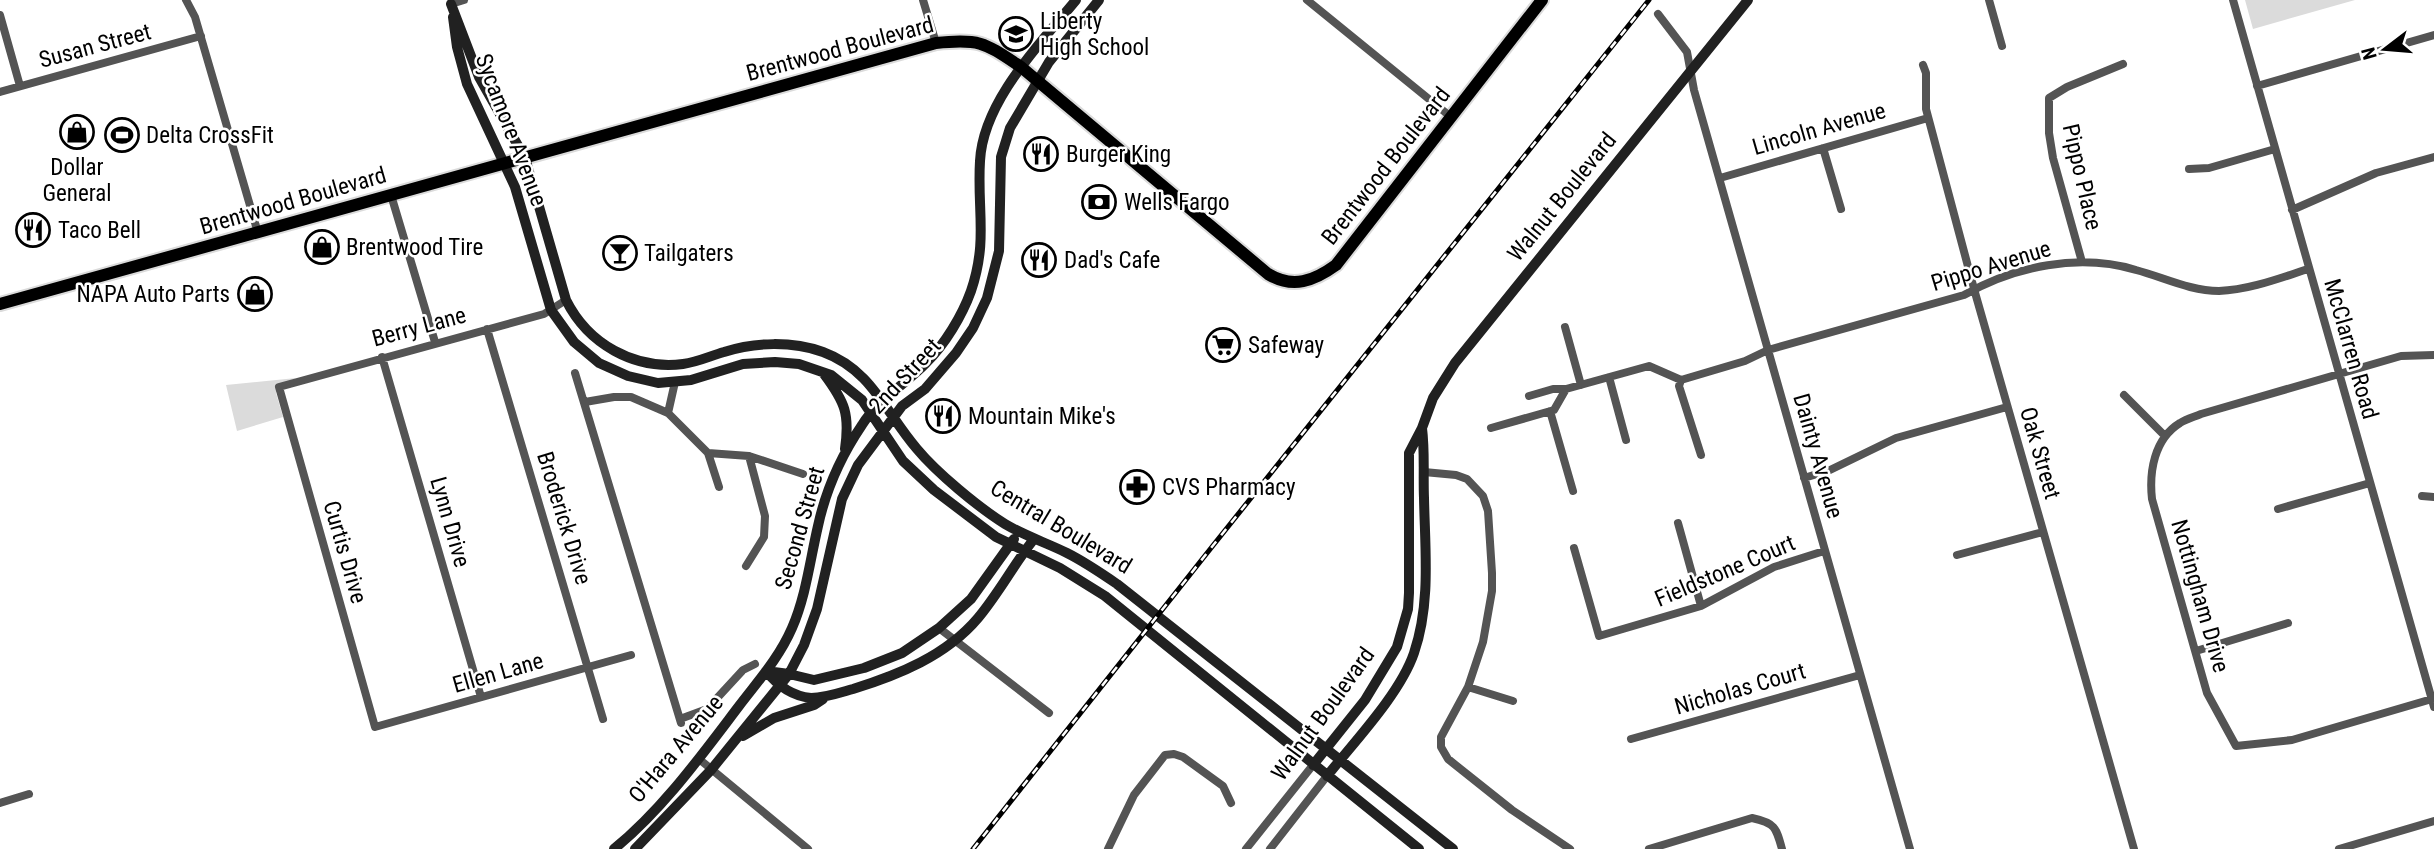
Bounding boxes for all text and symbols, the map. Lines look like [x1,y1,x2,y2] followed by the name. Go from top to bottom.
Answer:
[1040,8,1149,61] place label: Liberty High School
[743,11,937,87] street label: Brentwood Boulevard
[2350,14,2420,84] north arrow
[997,15,1035,53] school or university icon: Liberty High School
[36,18,154,74] street label: Susan Street
[2356,45,2382,62] text: N
[470,50,552,210] street label: Sycamore Avenue
[1316,82,1456,250] street label: Brentwood Boulevard
[1749,97,1889,161] street label: Lincoln Avenue
[58,113,96,151] shop icon: Dollar General
[103,116,141,154] sports icon: Delta CrossFit
[2057,121,2107,233] street label: Pippo Place
[146,122,274,149] place label: Delta CrossFit
[1502,127,1622,267] street label: Walnut Boulevard
[1022,135,1060,173] restaurant icon: Burger King
[1066,141,1171,168] place label: Burger King
[42,154,112,207] place label: Dollar General
[197,161,389,241] street label: Brentwood Boulevard
[1080,183,1118,221] bank icon: Wells Fargo
[1124,189,1230,216] place label: Wells Fargo
[14,211,52,249] restaurant icon: Taco Bell
[58,217,141,244] place label: Taco Bell
[303,228,341,266] shop icon: Brentwood Tire
[346,234,483,261] place label: Brentwood Tire
[601,234,639,272] bar icon: Tailgaters
[1928,235,2054,297] street label: Pippo Avenue
[644,240,734,267] place label: Tailgaters
[1020,241,1058,279] restaurant icon: Dad's Cafe
[1064,247,1160,274] place label: Dad's Cafe
[236,275,274,313] shop icon: NAPA Auto Parts
[2318,276,2384,422] street label: McClarren Road
[76,281,230,308] place label: NAPA Auto Parts
[369,301,469,353] street label: Berry Lane
[1204,326,1242,364] supermarket icon: Safeway
[1248,332,1325,359] place label: Safeway
[863,333,947,419] street label: 2nd Street
[1787,391,1849,521] street label: Dainty Avenue
[924,397,962,435] restaurant icon: Mountain Mike's
[968,403,1116,430] place label: Mountain Mike's
[2014,404,2066,502] street label: Oak Street
[531,448,597,588] street label: Broderick Drive
[770,463,830,593] street label: Second Street
[1118,468,1156,506] pharmacy icon: CVS Pharmacy
[424,474,476,570] street label: Lynn Drive
[986,474,1136,580] street label: Central Boulevard
[1162,474,1296,501] place label: CVS Pharmacy
[317,498,373,606] street label: Curtis Drive
[2165,516,2235,676] street label: Nottingham Drive
[1651,529,1799,613] street label: Fieldstone Court
[1266,642,1380,786] street label: Walnut Boulevard
[450,647,546,699] street label: Ellen Lane
[1671,657,1809,721] street label: Nicholas Court
[623,690,729,808] street label: O'Hara Avenue

